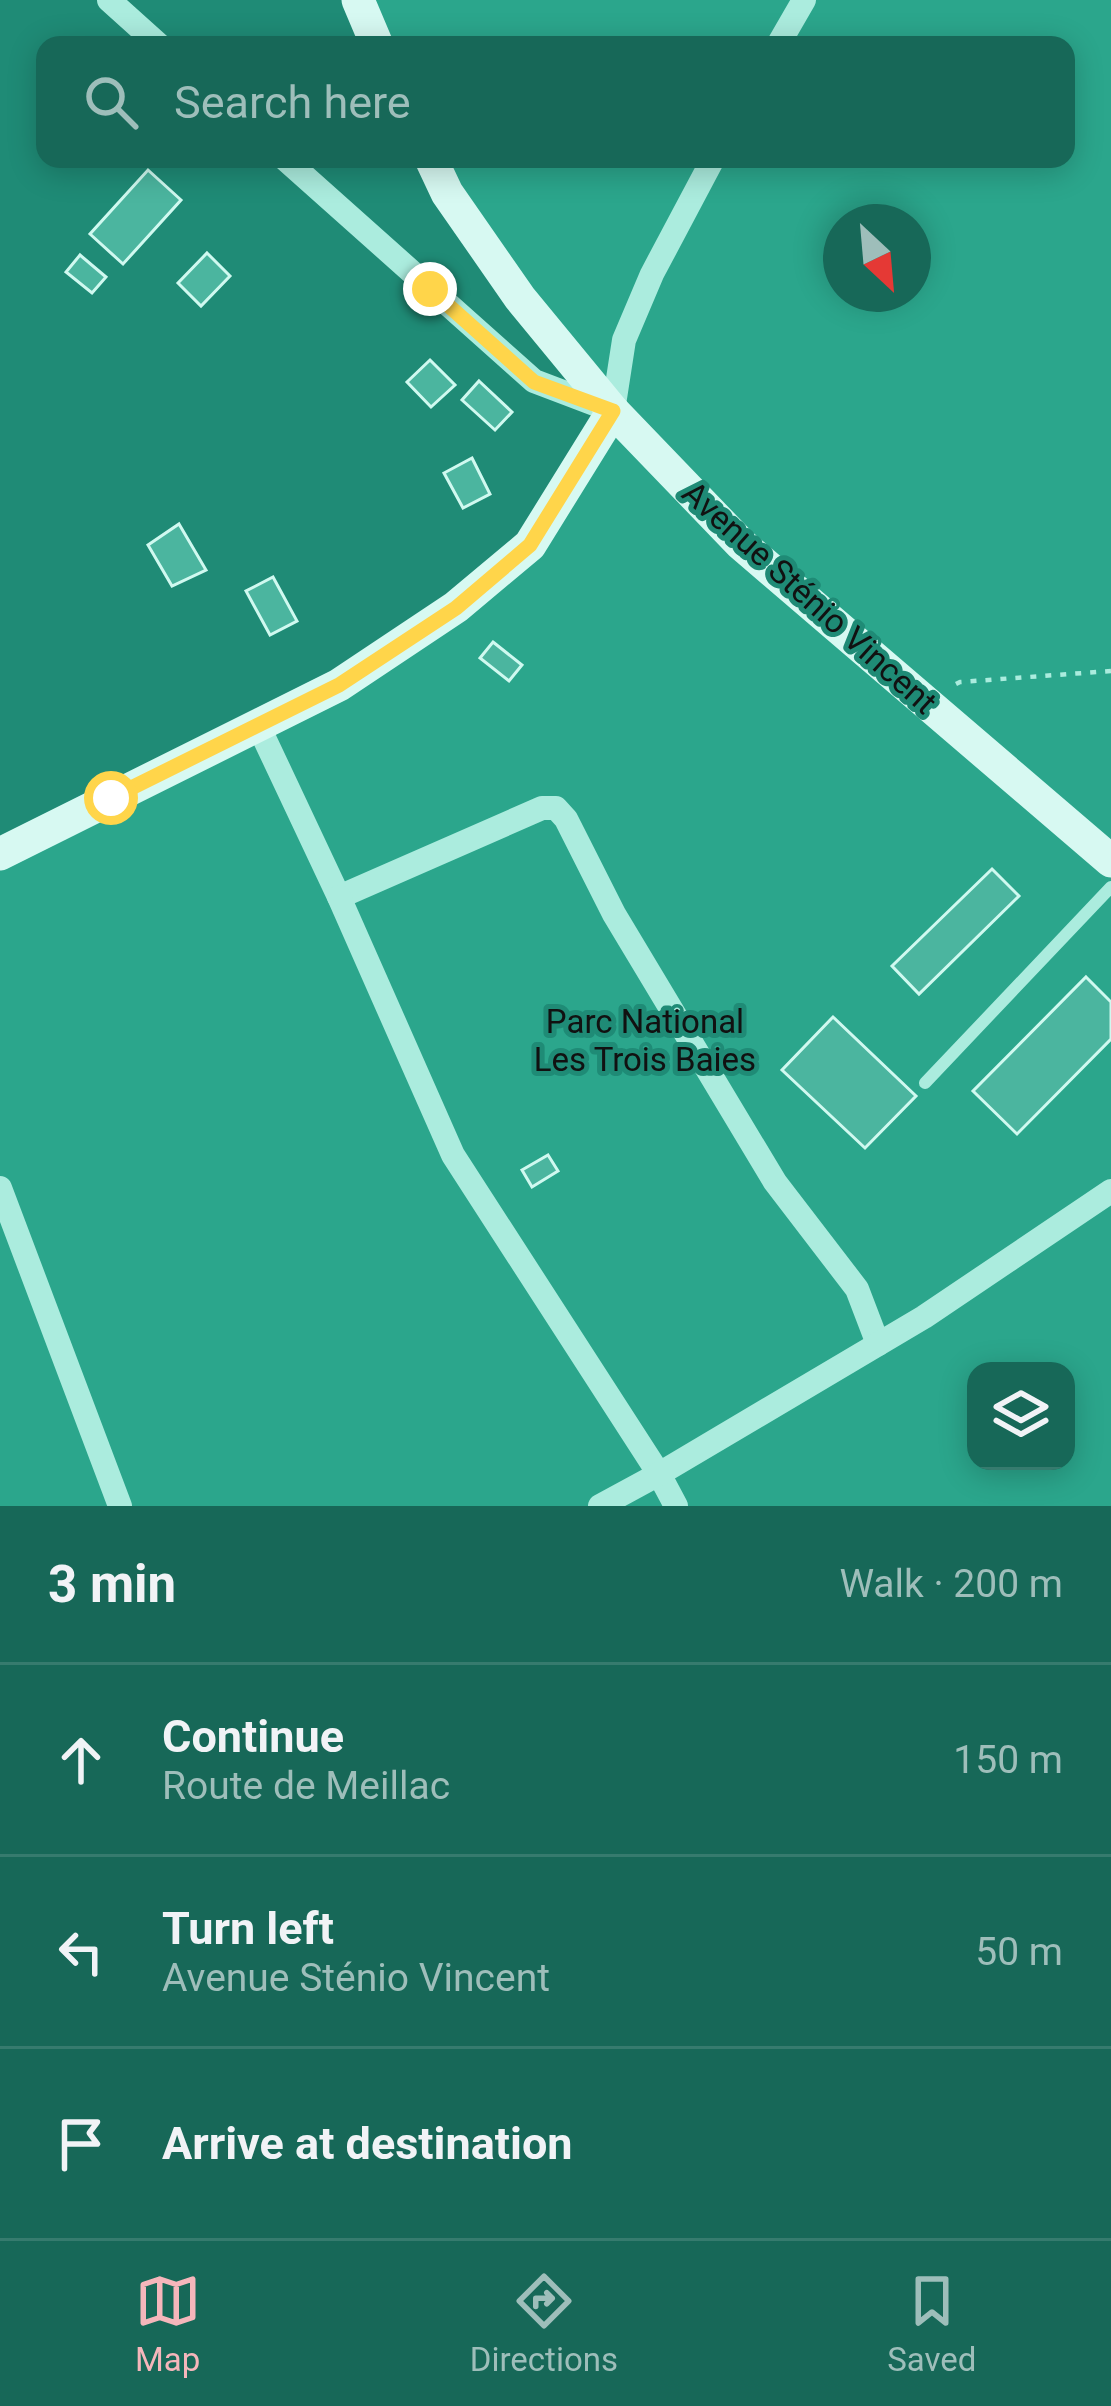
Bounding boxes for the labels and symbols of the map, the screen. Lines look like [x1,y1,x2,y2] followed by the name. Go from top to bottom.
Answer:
[823,204,931,312] north arrow
[403,262,457,316] route end
[675,473,945,722] street label: Avenue Sténio Vincent
[84,771,138,825] route start
[534,1002,756,1079] park label: Parc National Les Trois Baies

